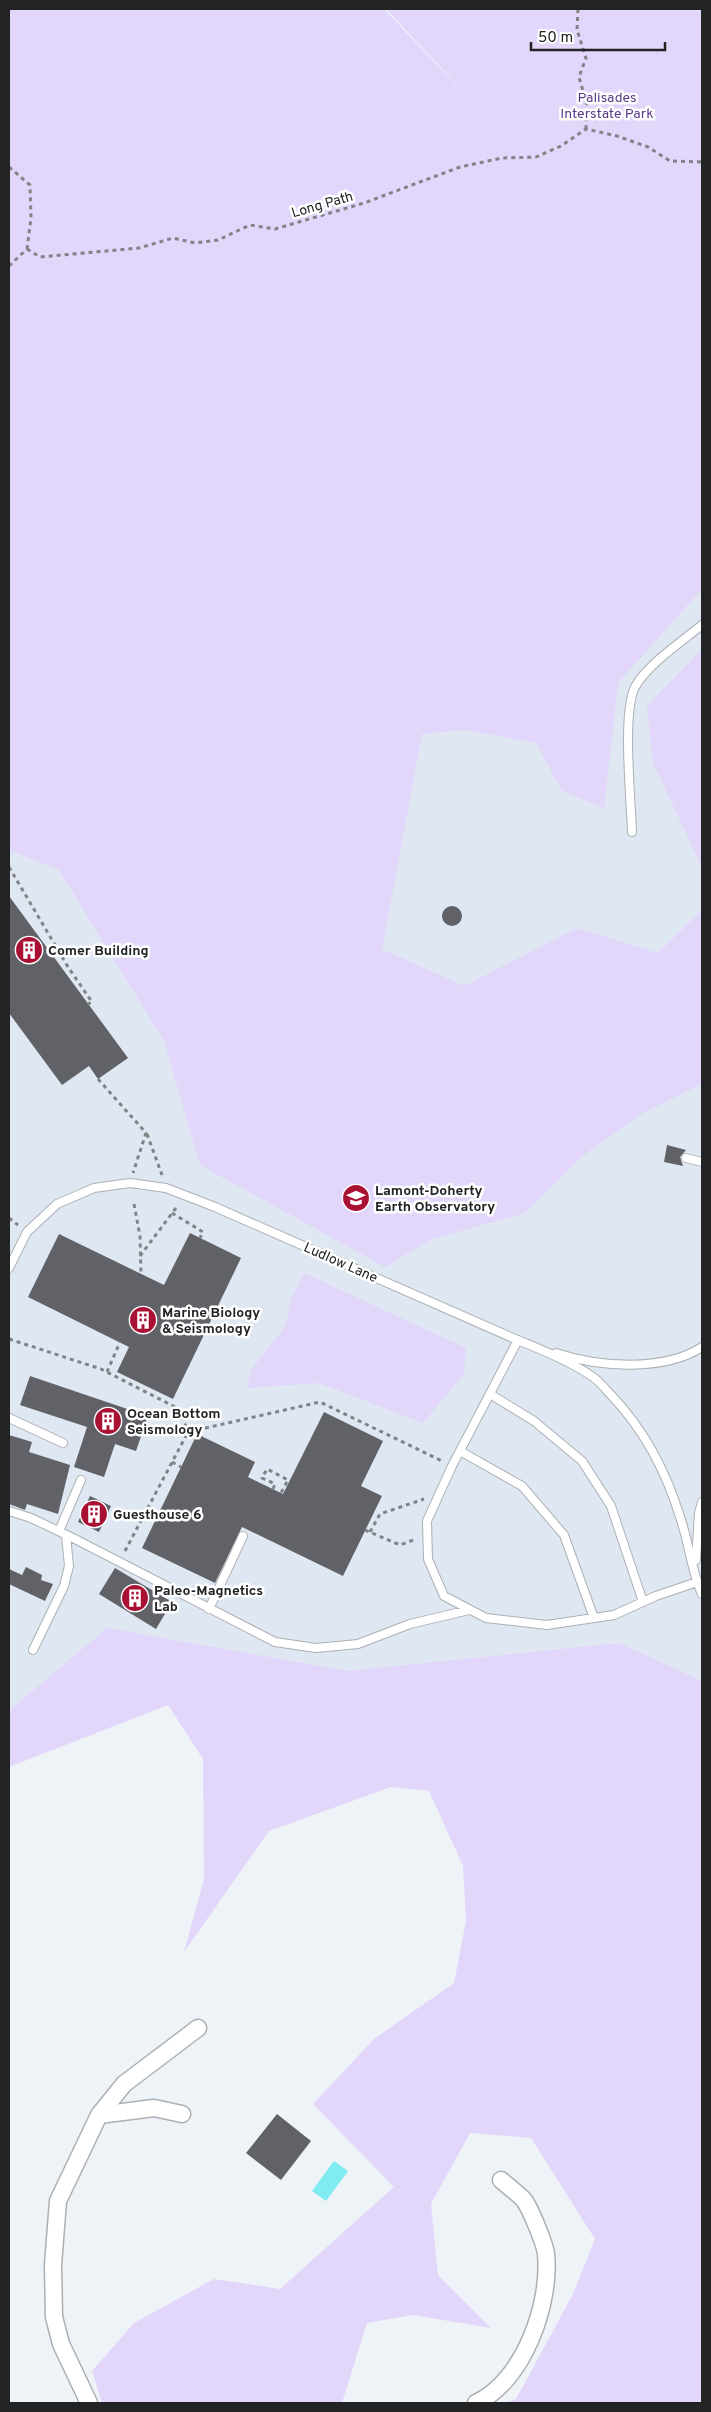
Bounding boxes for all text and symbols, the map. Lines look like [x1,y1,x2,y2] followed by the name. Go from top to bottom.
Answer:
[531,20,665,52] scale bar
[538,29,573,48] text: 50 m
[560,90,654,123] park label: Palisades Interstate Park
[290,189,355,222] street label: Long Path
[14,935,44,965] building icon: Comer Building
[48,943,149,960] place label: Comer Building
[341,1183,371,1213] school or university icon: Lamont-Doherty Earth Observatory
[375,1183,495,1216] place label: Lamont-Doherty Earth Observatory
[301,1240,380,1287] street label: Ludlow Lane
[128,1305,158,1335] building icon: Marine Biology & Seismology
[162,1305,260,1338] place label: Marine Biology & Seismology
[93,1406,123,1436] building icon: Ocean Bottom Seismology
[127,1406,221,1439] place label: Ocean Bottom Seismology
[79,1499,109,1529] building icon: Guesthouse 6
[113,1507,202,1524] place label: Guesthouse 6
[120,1583,150,1613] building icon: Paleo-Magnetics Lab
[154,1583,263,1616] place label: Paleo-Magnetics Lab

